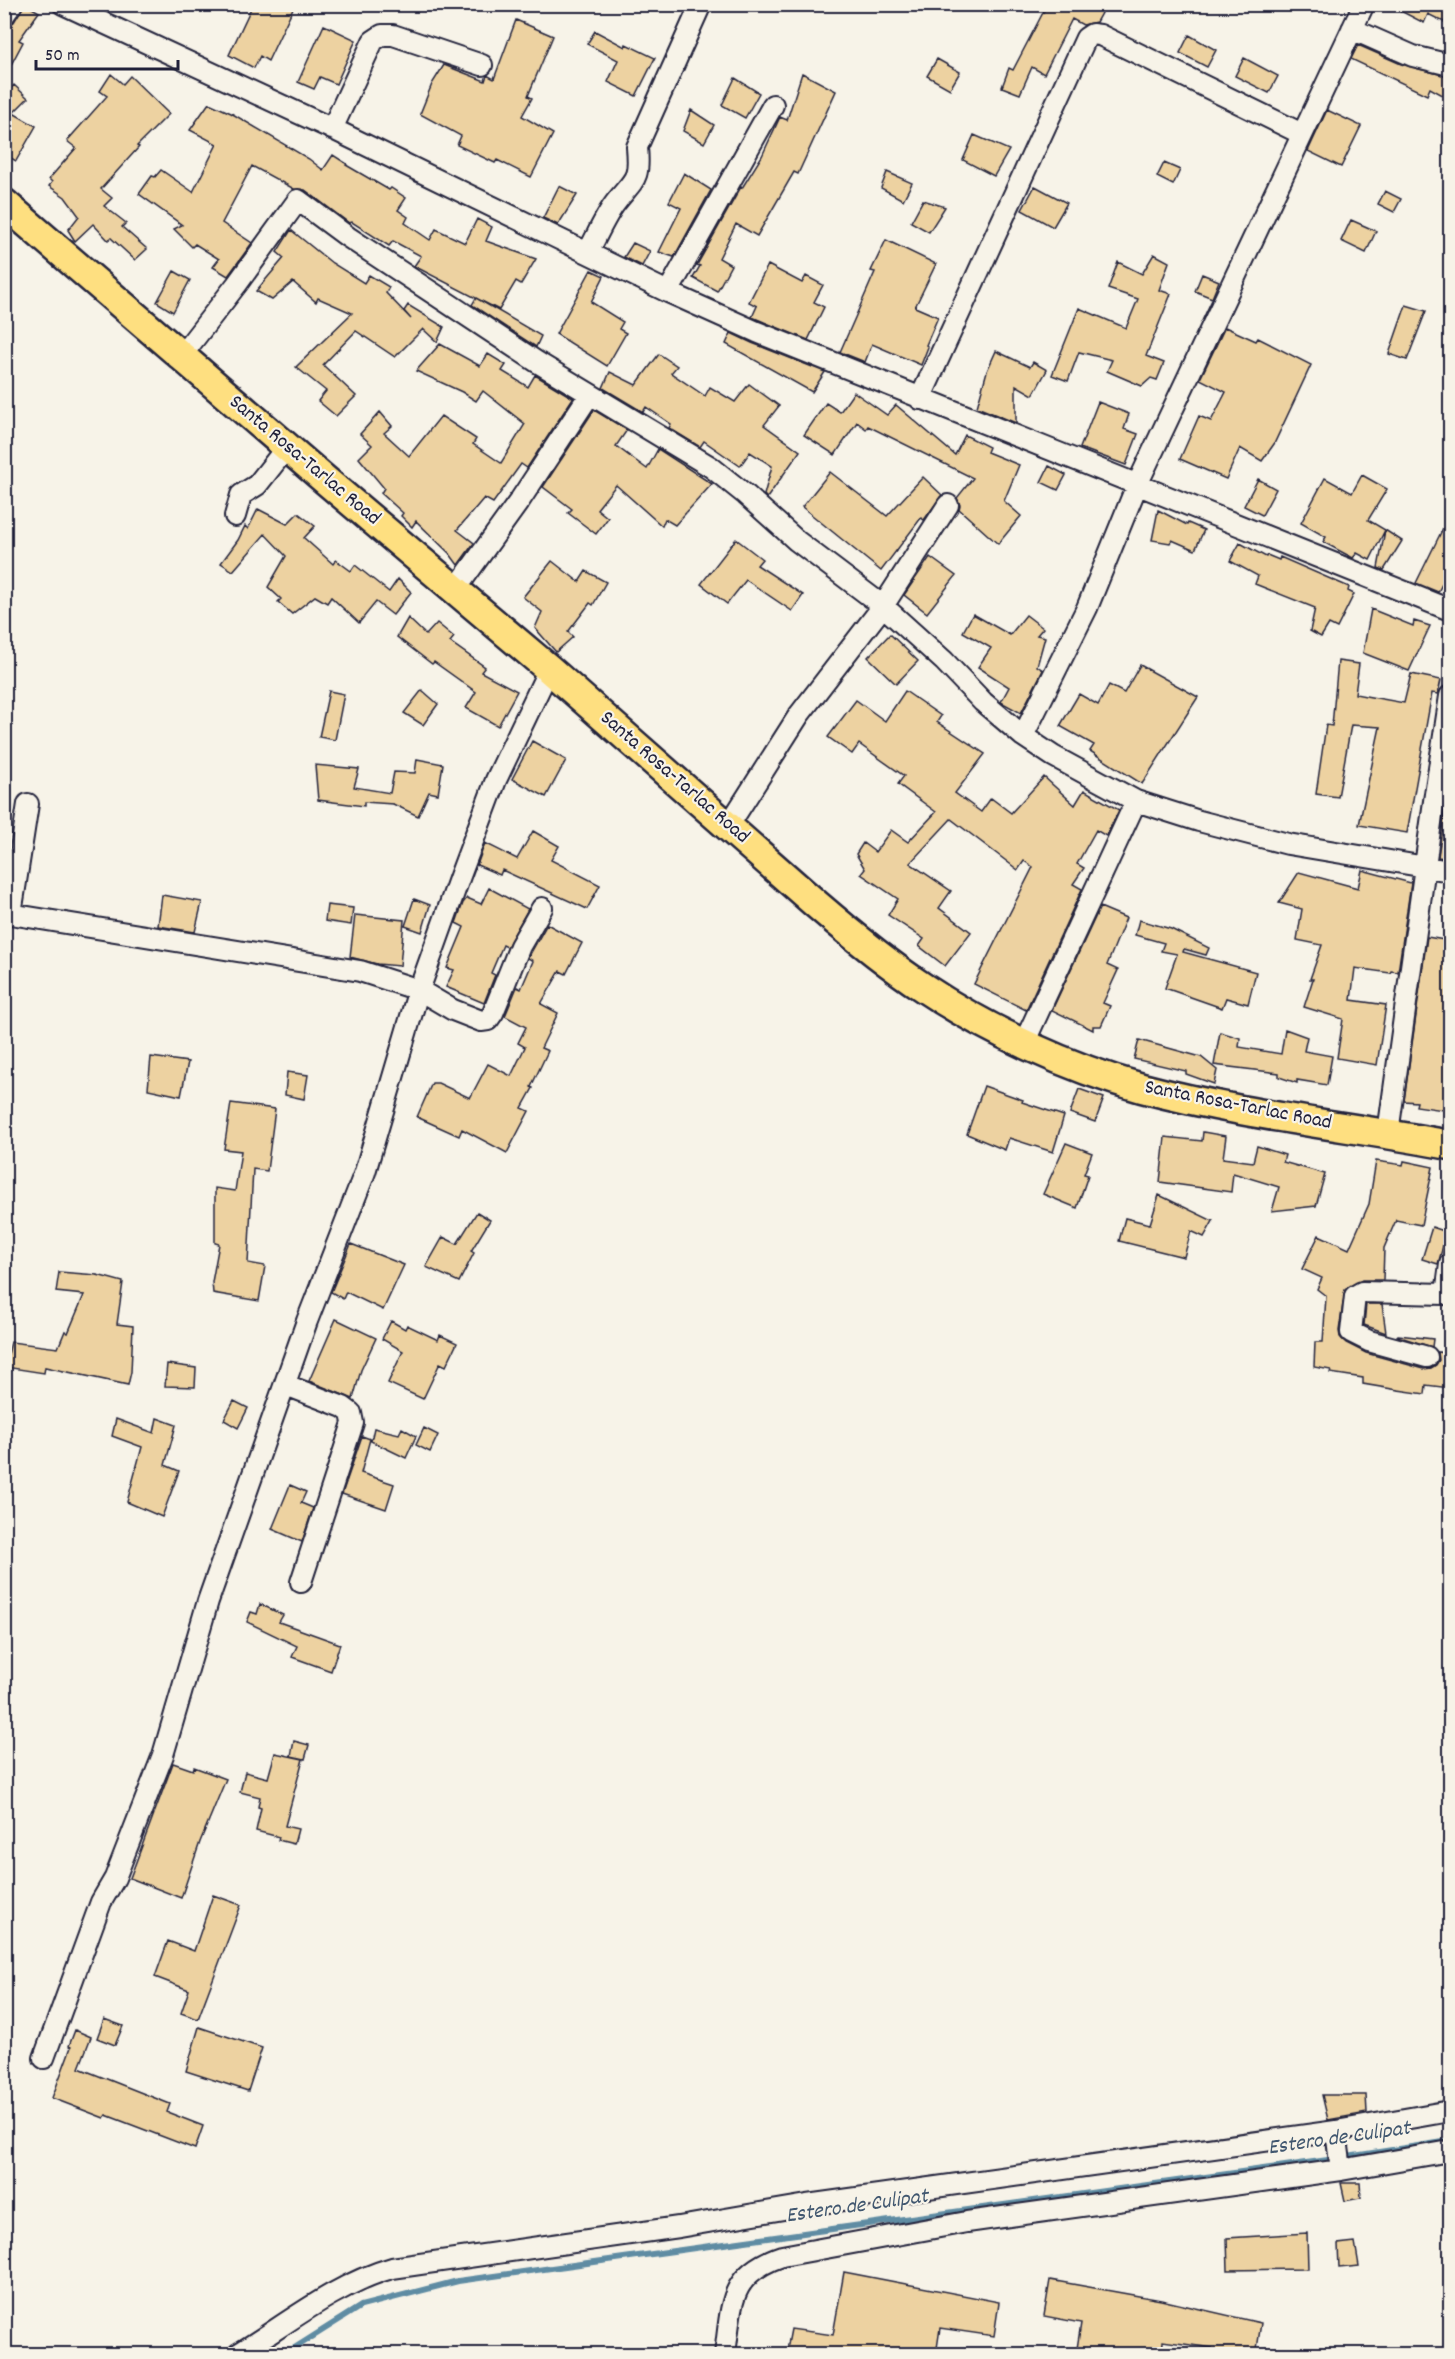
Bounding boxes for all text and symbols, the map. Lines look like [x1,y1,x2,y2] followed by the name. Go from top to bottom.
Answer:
[36,33,178,71] scale bar
[45,44,80,69] text: 50 m
[222,388,386,534] street label: Santa Rosa-Tarlac Road
[592,704,756,852] street label: Santa Rosa-Tarlac Road
[1142,1073,1334,1139] street label: Santa Rosa-Tarlac Road
[1266,2113,1414,2164] water label: Estero de Culipat
[784,2181,932,2232] water label: Estero de Culipat

